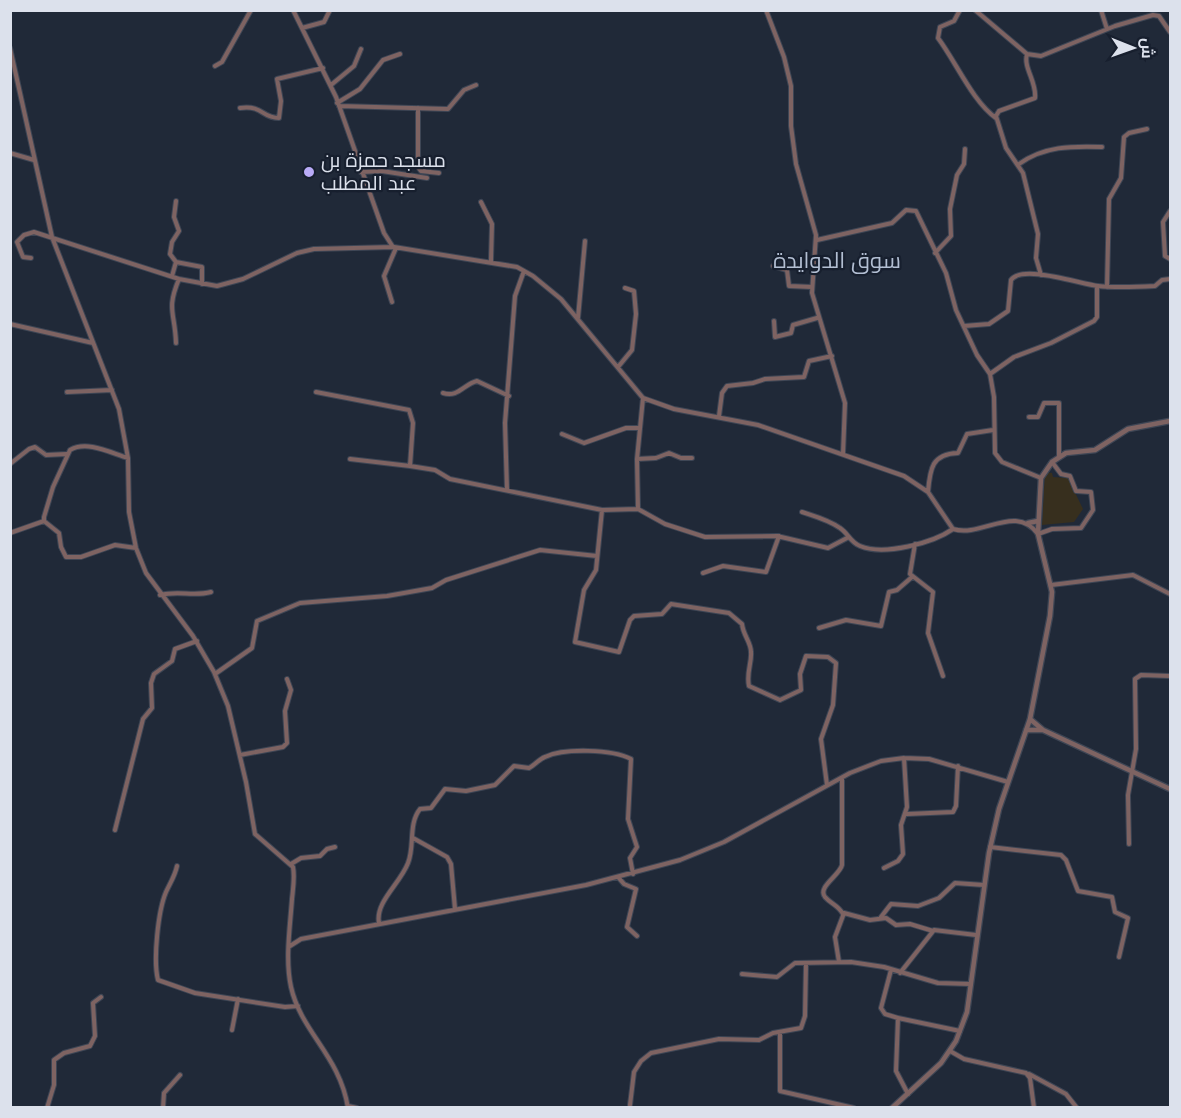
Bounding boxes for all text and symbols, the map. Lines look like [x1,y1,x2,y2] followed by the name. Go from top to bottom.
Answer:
[1103,18,1163,78] north arrow
[1137,38,1159,59] text: ش
[321,146,446,196] place label: مسجد حمزة بن عبد المطلب
[302,165,316,179] marker: مسجد حمزة بن عبد المطلب
[773,244,901,274] district label: سوق الدوايدة

